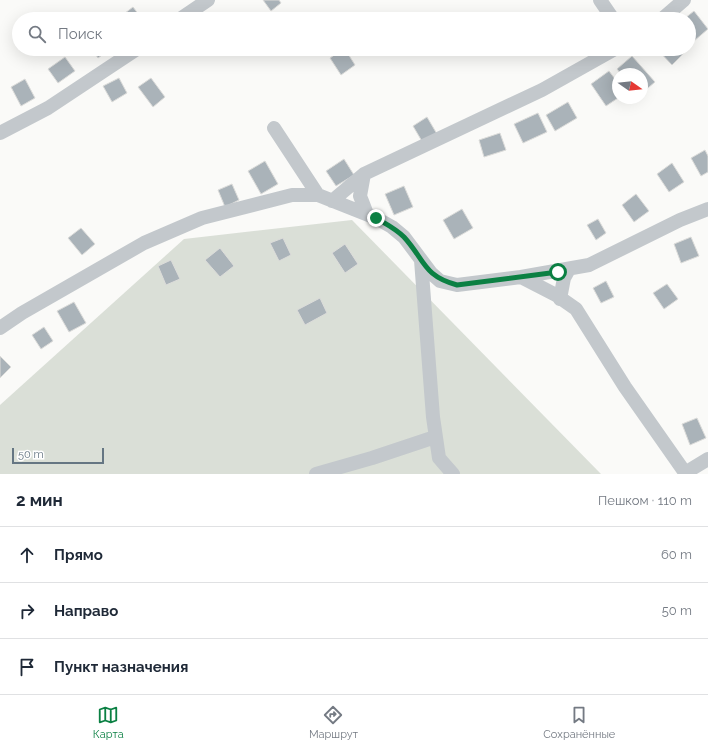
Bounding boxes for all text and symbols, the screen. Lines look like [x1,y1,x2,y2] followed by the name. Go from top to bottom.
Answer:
[12,12,696,56] search box
[26,23,48,45] icon: search
[58,25,103,43] text: Поиск
[612,68,648,104] north arrow
[367,209,385,227] route end
[549,263,567,281] route start
[12,446,104,465] scale bar
[18,448,44,461] text: 50 m
[16,490,63,510] text: 2 мин
[598,493,692,508] text: Пешком · 110 m
[16,544,38,566] icon: ahead
[54,546,103,564] text: Прямо
[661,547,692,562] text: 60 m
[16,600,38,622] icon: right
[54,602,118,620] text: Направо
[662,603,692,618] text: 50 m
[16,656,38,678] icon: arrive
[54,658,188,676] text: Пункт назначения
[93,704,124,741] tab: Карта
[309,704,358,741] tab: Маршрут
[543,704,615,741] tab: Сохранённые

